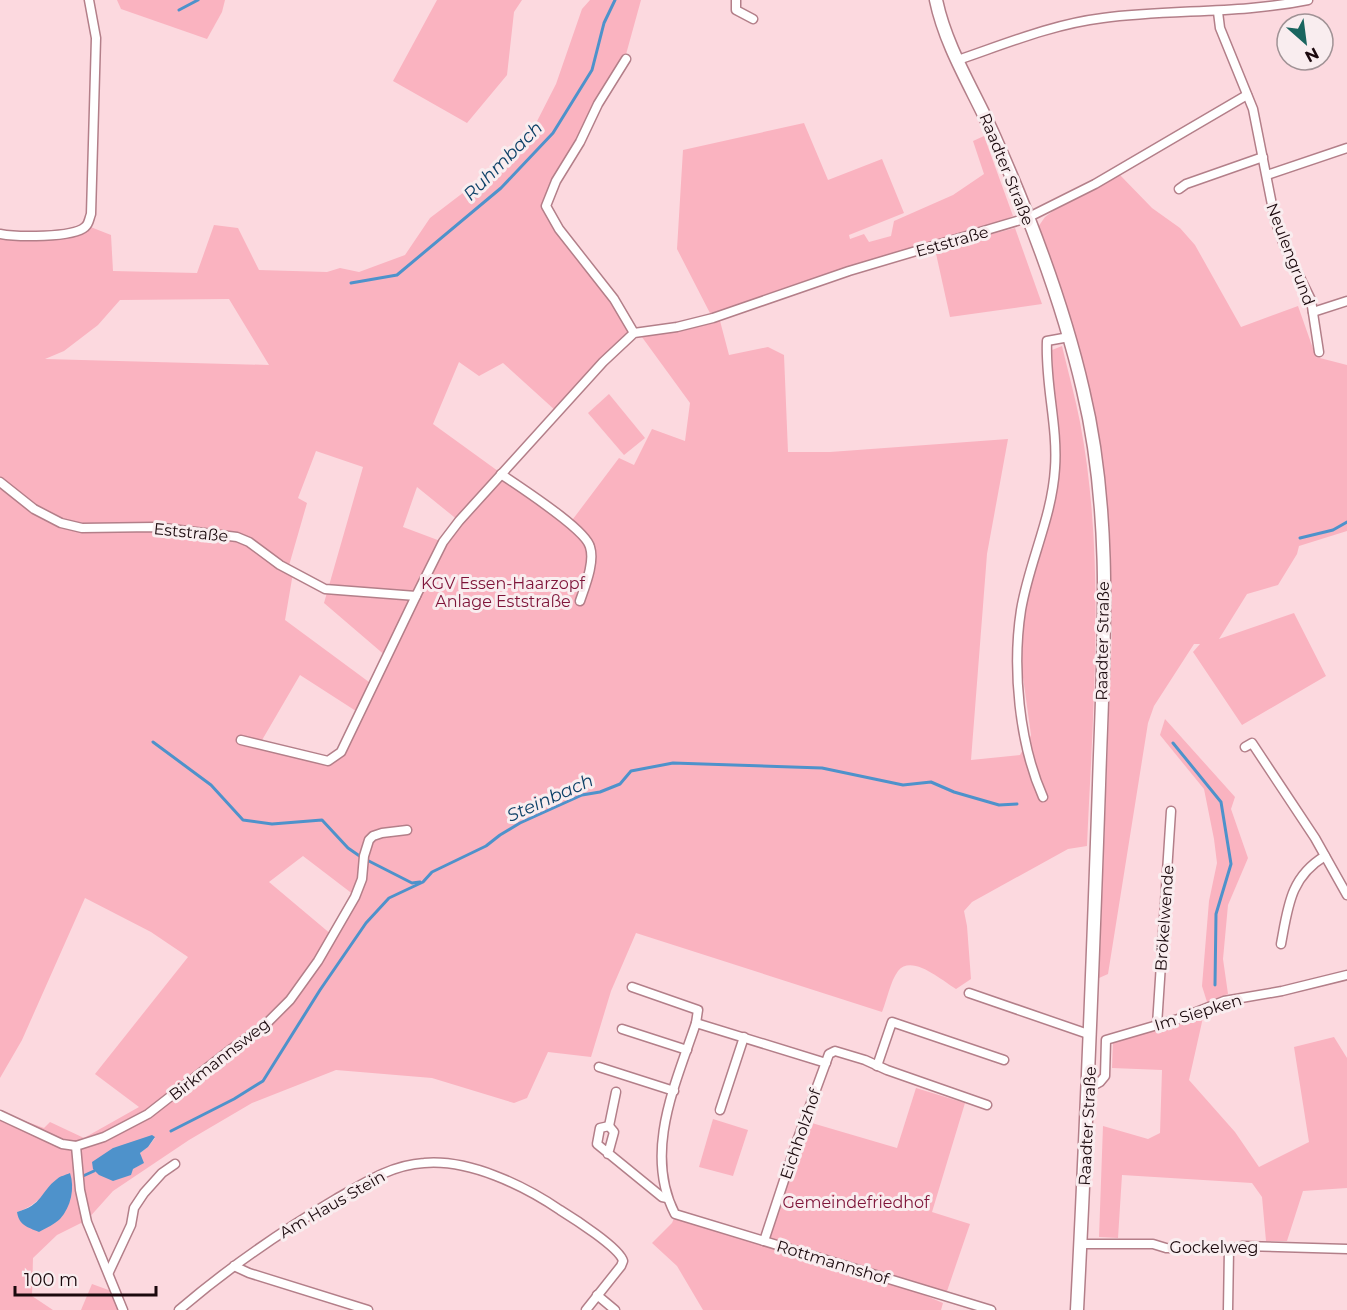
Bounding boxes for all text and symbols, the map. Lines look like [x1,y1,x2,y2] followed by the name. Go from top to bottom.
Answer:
[1275,12,1335,72] north arrow
[1302,43,1322,66] text: N
[975,110,1038,228] street label: Raadter Straße
[459,117,547,205] water label: Ruhmbach
[1262,200,1319,308] street label: Neulengrund
[914,222,991,261] street label: Eststraße
[153,519,229,546] street label: Eststraße
[421,574,586,611] park label: KGV Essen-Haarzopf Anlage Eststraße
[1092,581,1113,701] street label: Raadter Straße
[503,769,597,827] water label: Steinbach
[1151,864,1178,972] street label: Brökelwende
[1152,990,1244,1035] street label: Im Siepken
[165,1014,273,1105] street label: Birkmannsweg
[1075,1066,1100,1186] street label: Raadter Straße
[776,1086,825,1182] street label: Eichholzhof
[276,1167,388,1242] street label: Am Haus Stein
[782,1193,930,1212] park label: Gemeindefriedhof
[774,1236,892,1289] street label: Rottmannshof
[1170,1238,1258,1257] street label: Gockelweg
[15,1259,156,1297] scale bar
[24,1269,78,1291] text: 100 m

